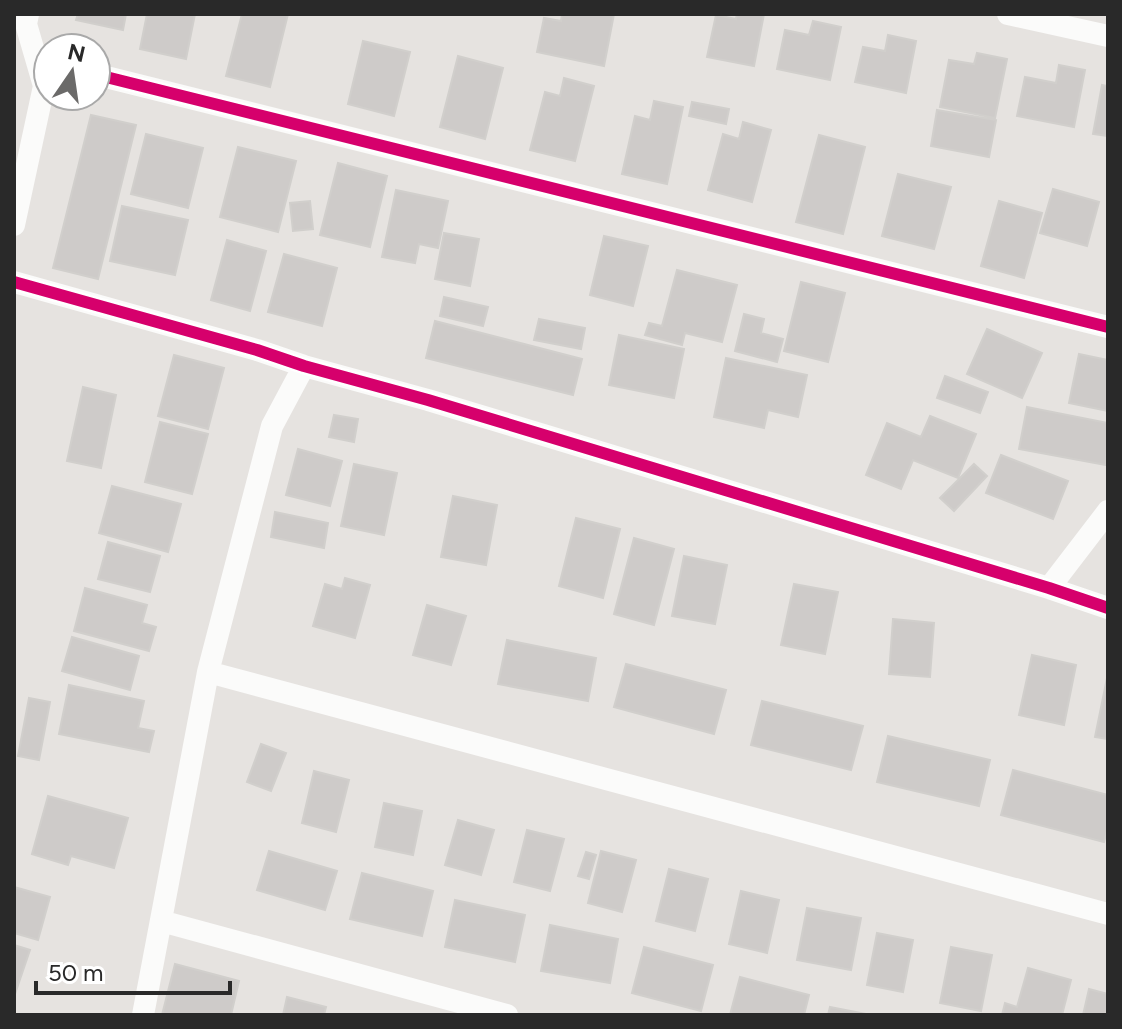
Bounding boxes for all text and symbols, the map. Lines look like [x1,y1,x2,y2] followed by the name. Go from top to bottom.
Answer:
[32,32,112,112] north arrow
[65,38,88,68] text: N
[36,945,230,995] scale bar
[48,958,104,987] text: 50 m

